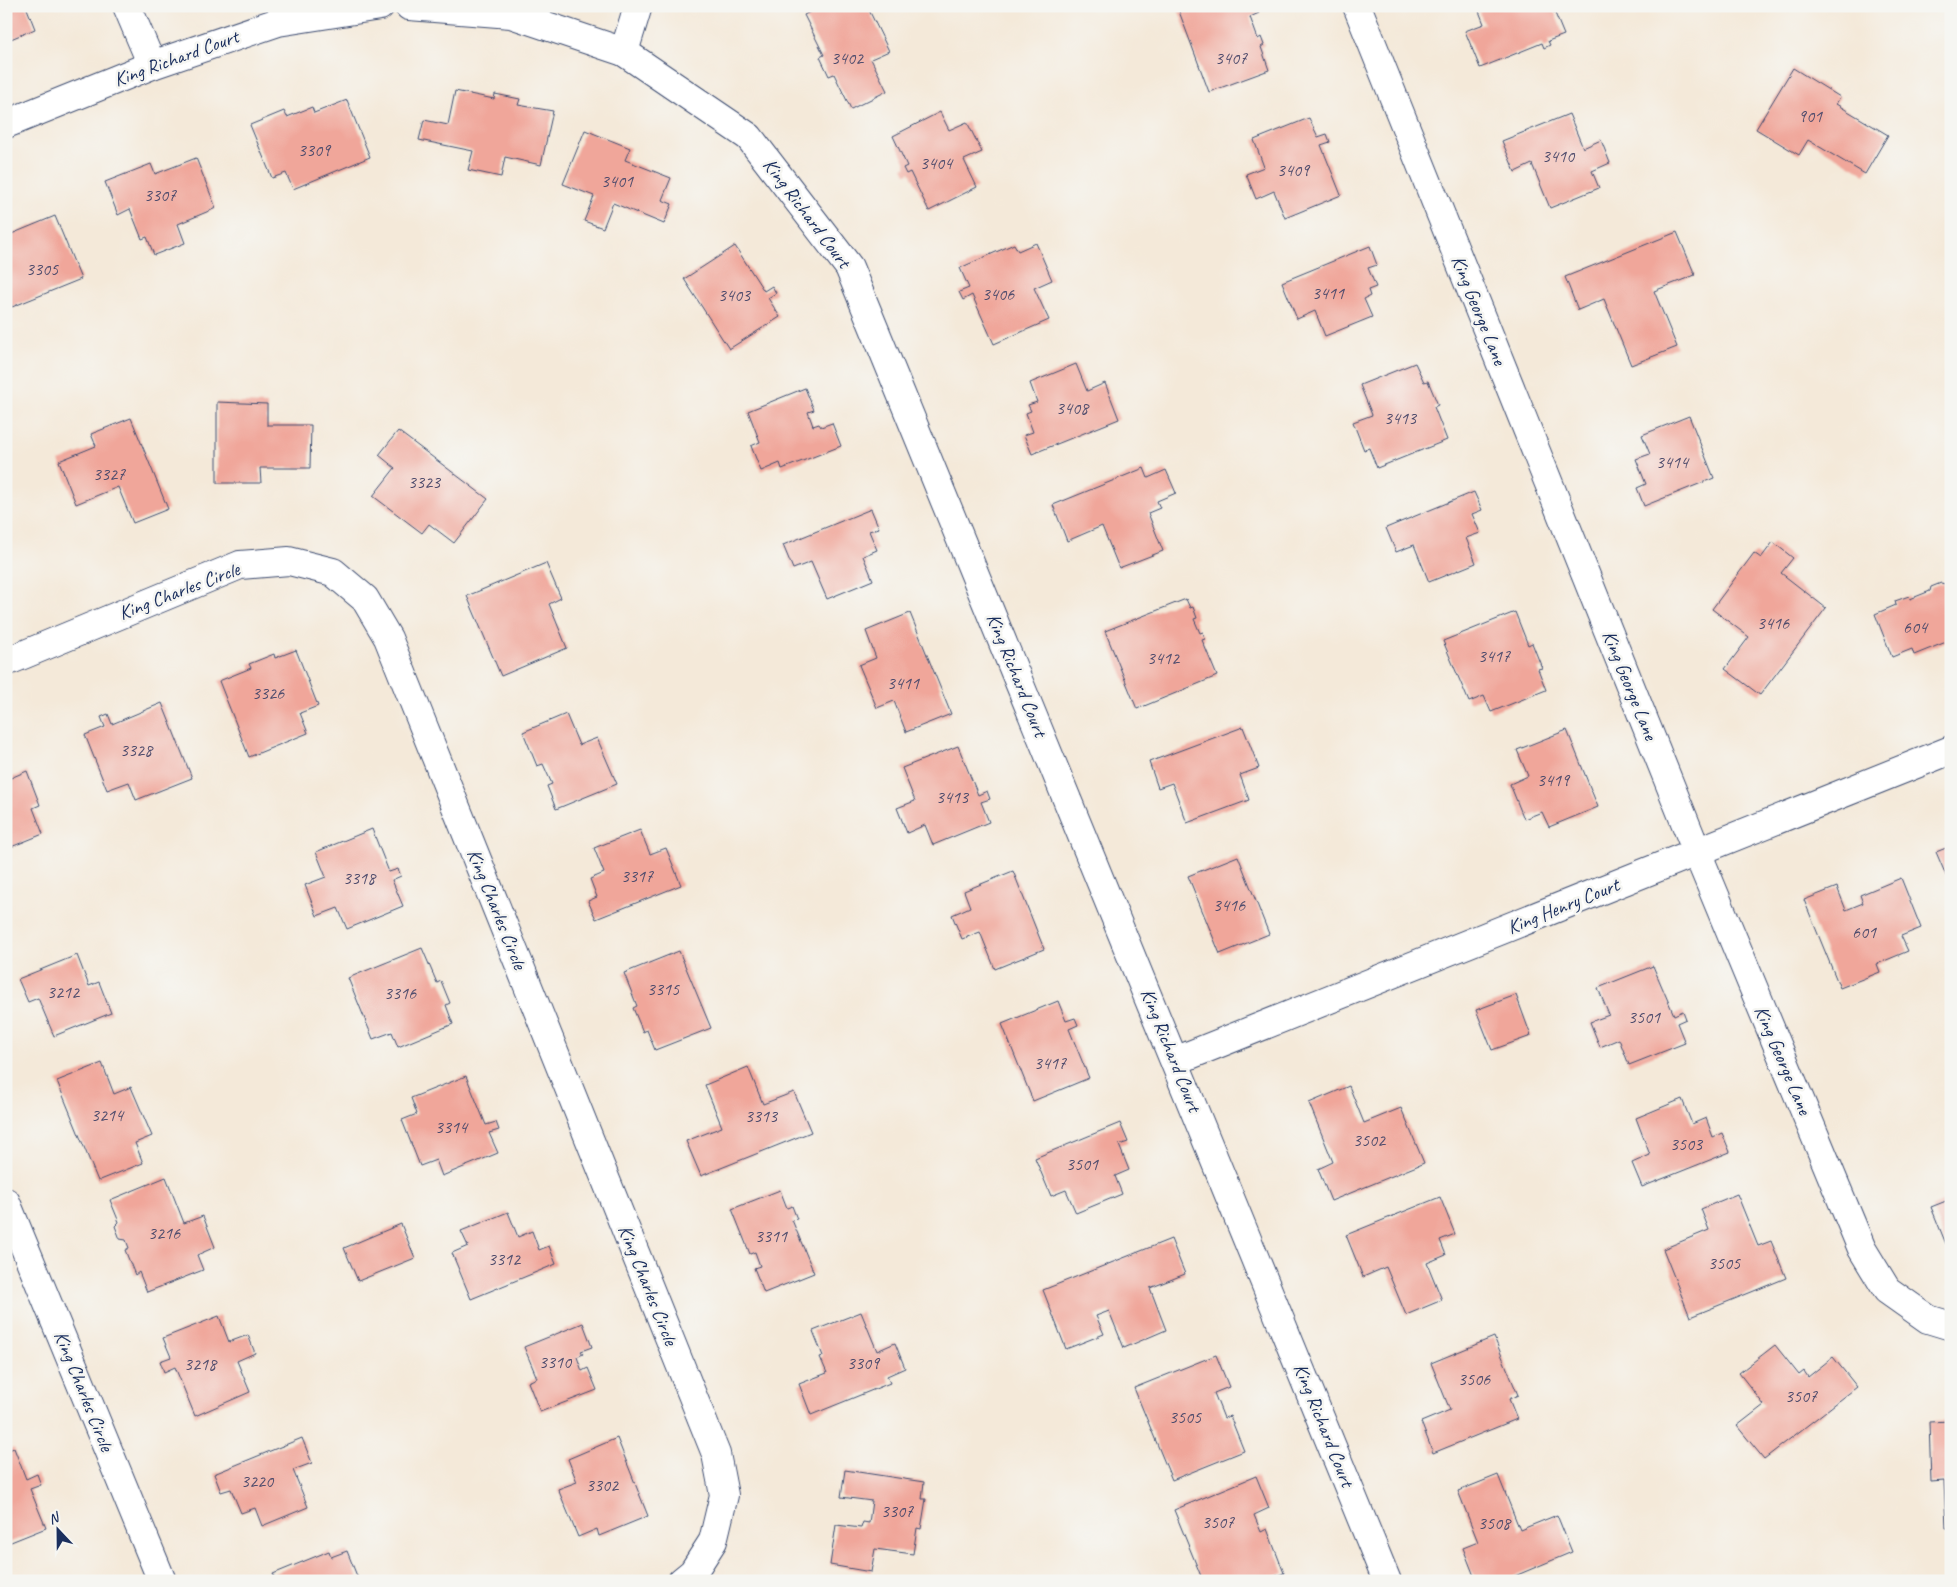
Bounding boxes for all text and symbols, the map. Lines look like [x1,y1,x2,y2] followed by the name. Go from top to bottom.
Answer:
[110,23,244,92] street label: King Richard Court
[831,47,865,69] house number: 3402
[1215,47,1248,69] house number: 3407
[1798,105,1823,127] house number: 901
[298,139,332,161] house number: 3309
[1542,145,1576,167] house number: 3410
[920,152,954,174] house number: 3404
[758,153,858,275] street label: King Richard Court
[1277,159,1311,181] house number: 3409
[601,170,634,192] house number: 3401
[144,184,177,206] house number: 3307
[1446,252,1513,370] street label: King George Lane
[26,258,59,280] house number: 3305
[1312,282,1345,304] house number: 3411
[982,283,1015,305] house number: 3406
[718,284,752,306] house number: 3403
[1056,397,1090,419] house number: 3408
[1384,407,1418,429] house number: 3413
[1656,451,1690,473] house number: 3414
[93,463,126,485] house number: 3327
[408,471,442,493] house number: 3323
[115,556,244,626] street label: King Charles Circle
[981,610,1054,743] street label: King Richard Court
[1757,612,1790,634] house number: 3416
[1903,616,1929,638] house number: 604
[1597,627,1664,745] street label: King George Lane
[1478,645,1511,667] house number: 3417
[1147,647,1181,669] house number: 3412
[887,672,920,694] house number: 3411
[252,682,285,704] house number: 3326
[120,739,154,761] house number: 3328
[1537,769,1571,791] house number: 3419
[936,786,970,808] house number: 3413
[462,845,533,974] street label: King Charles Circle
[621,865,654,887] house number: 3317
[343,867,377,889] house number: 3318
[1503,871,1625,940] street label: King Henry Court
[1213,894,1246,916] house number: 3416
[1852,921,1877,943] house number: 601
[647,978,680,1000] house number: 3315
[47,981,81,1003] house number: 3212
[384,982,417,1004] house number: 3316
[1135,985,1208,1118] street label: King Richard Court
[1749,1002,1818,1120] street label: King George Lane
[1628,1006,1661,1028] house number: 3501
[1034,1052,1067,1074] house number: 3417
[91,1104,125,1126] house number: 3214
[745,1105,779,1127] house number: 3313
[435,1116,469,1138] house number: 3314
[1353,1129,1387,1151] house number: 3502
[1670,1133,1704,1155] house number: 3503
[1066,1153,1099,1175] house number: 3501
[613,1221,684,1350] street label: King Charles Circle
[148,1222,181,1244] house number: 3216
[755,1225,788,1247] house number: 3311
[488,1248,522,1270] house number: 3312
[1708,1252,1741,1274] house number: 3505
[49,1327,120,1456] street label: King Charles Circle
[539,1351,573,1373] house number: 3310
[847,1352,881,1374] house number: 3309
[184,1353,218,1375] house number: 3218
[1288,1360,1361,1493] street label: King Richard Court
[1458,1368,1491,1390] house number: 3506
[1785,1385,1818,1407] house number: 3507
[1169,1406,1202,1428] house number: 3505
[241,1470,275,1492] house number: 3220
[586,1474,620,1496] house number: 3302
[881,1500,914,1522] house number: 3307
[32,1504,82,1554] north arrow
[46,1508,63,1528] text: N
[1202,1511,1235,1533] house number: 3507
[1478,1512,1512,1534] house number: 3508

